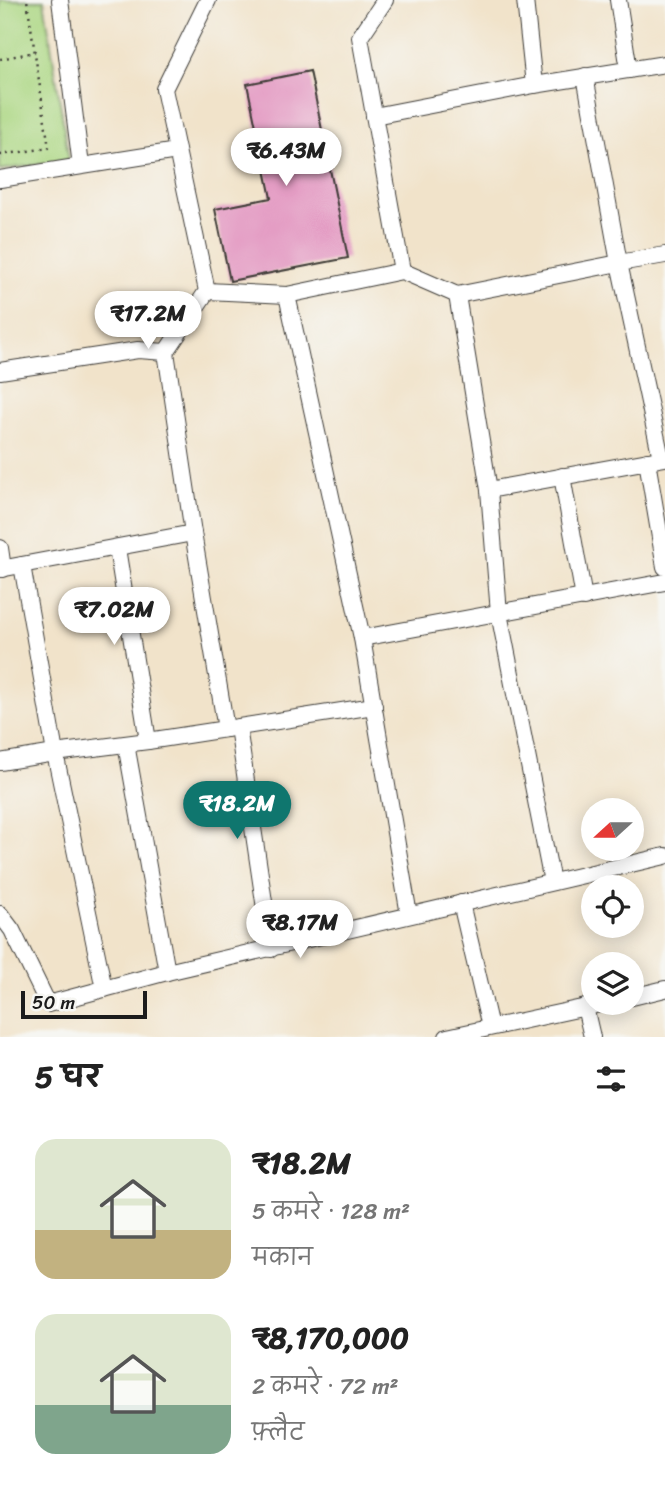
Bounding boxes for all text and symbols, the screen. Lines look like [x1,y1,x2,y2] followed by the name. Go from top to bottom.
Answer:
[229,128,343,188] pin: ₹6.43M
[247,130,325,171] text: ₹6.43M
[91,292,205,351] pin: ₹17.2M
[111,293,185,334] text: ₹17.2M
[57,588,171,647] pin: ₹7.02M
[74,589,154,630] text: ₹7.02M
[180,782,294,841] pin: ₹18.2M
[199,783,275,824] text: ₹18.2M
[581,798,644,861] north arrow
[581,798,644,1015] map controls
[581,875,644,938] button: locate
[243,900,357,960] pin: ₹8.17M
[262,902,338,943] text: ₹8.17M
[581,952,644,1015] button: layers
[32,986,75,1019] text: 50 m
[21,988,147,1020] scale bar
[35,1050,101,1104] text: 5 घर
[592,1060,630,1098] icon: filters
[252,1136,351,1190] text: ₹18.2M
[91,1167,175,1251] icon: home
[252,1191,410,1232] text: 5 कमरे · 128 m²
[252,1237,313,1278] text: मकान
[252,1311,409,1365] text: ₹8,170,000
[91,1342,175,1426] icon: home
[252,1366,399,1407] text: 2 कमरे · 72 m²
[252,1412,304,1453] text: फ़्लैट

